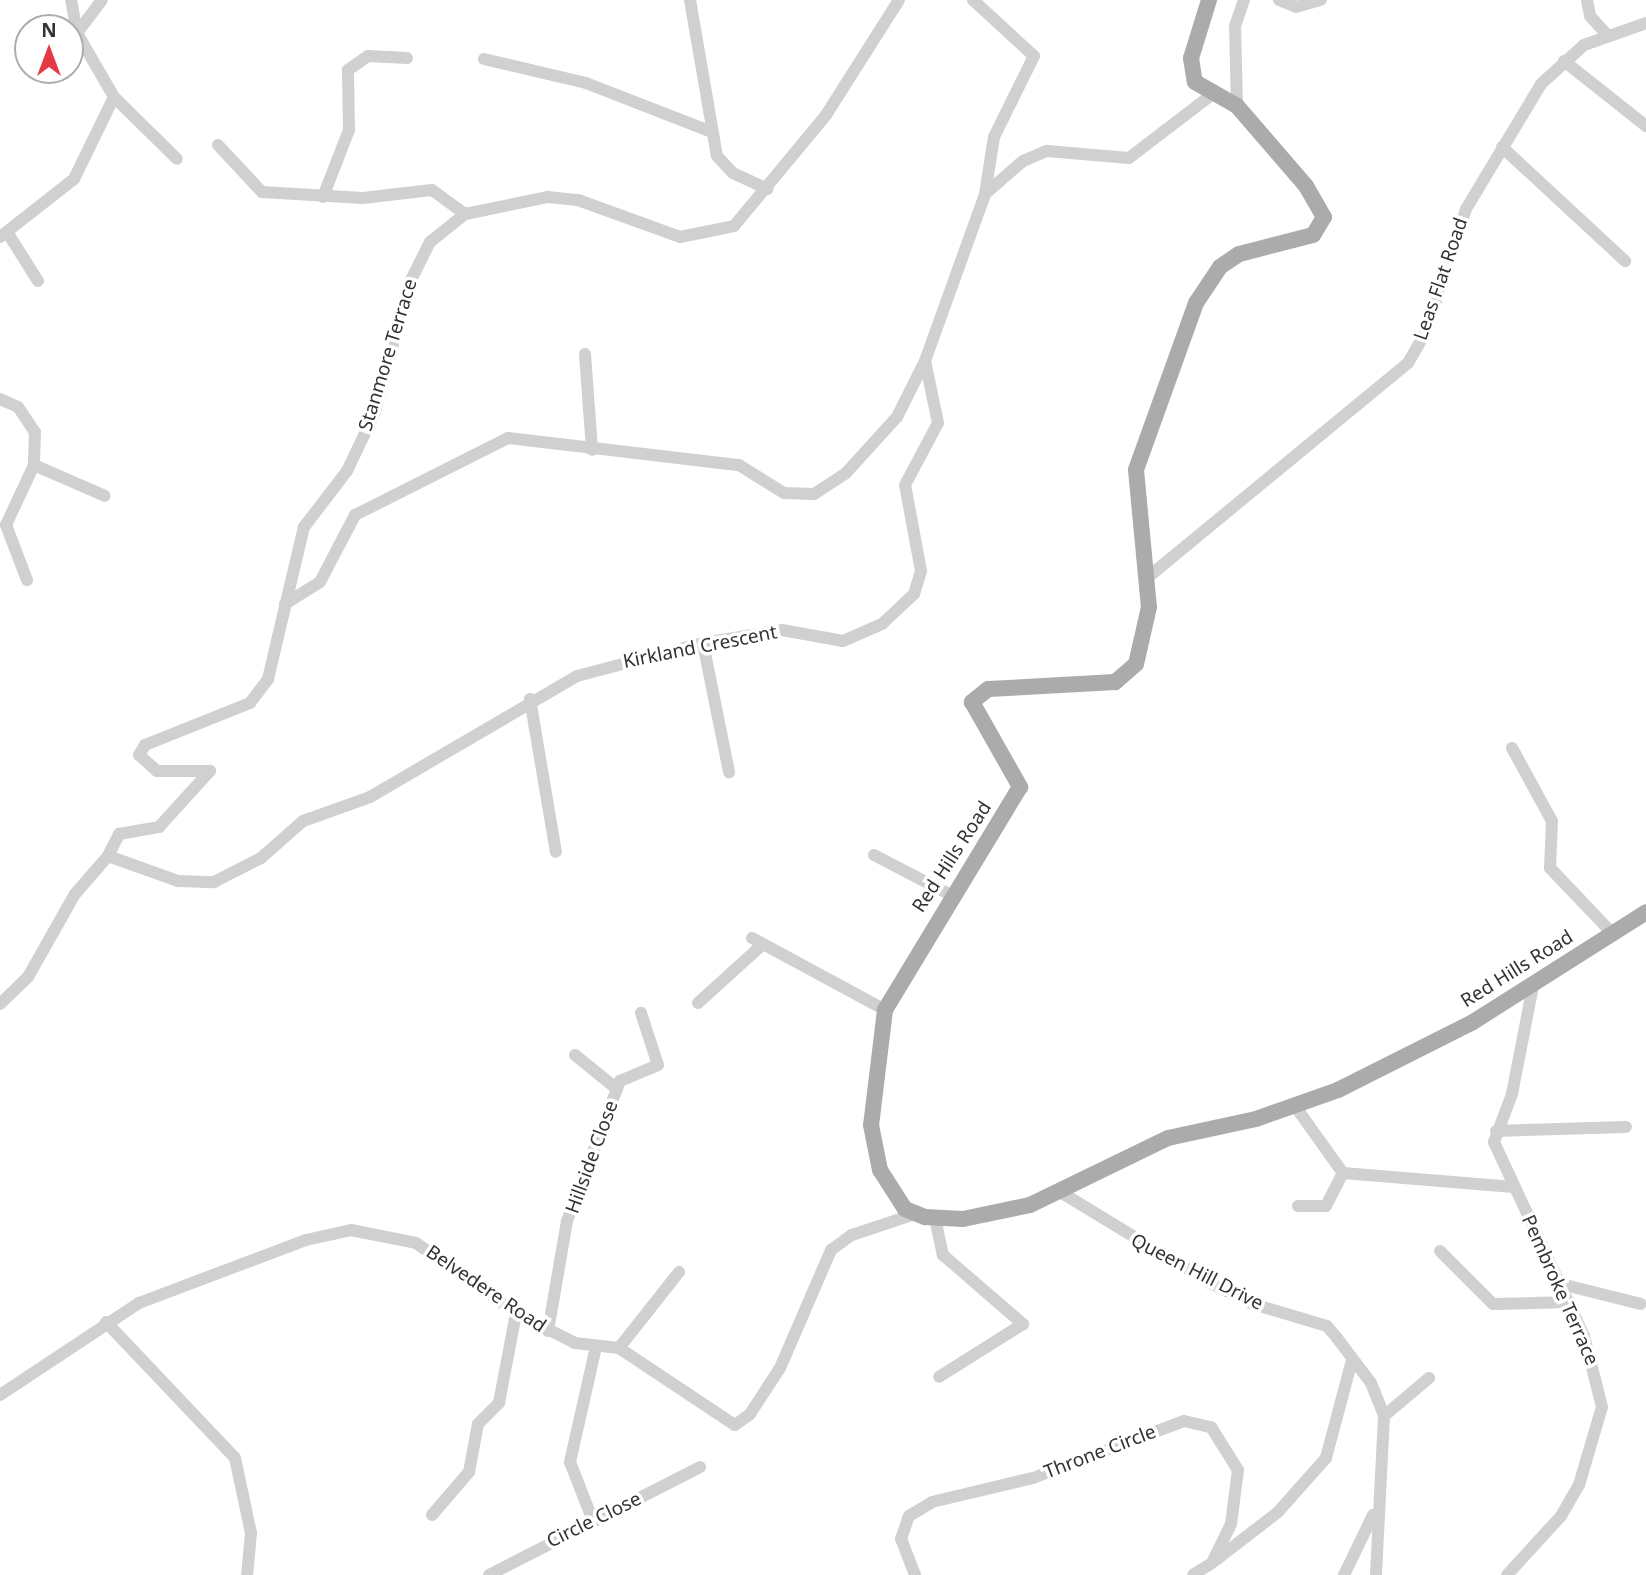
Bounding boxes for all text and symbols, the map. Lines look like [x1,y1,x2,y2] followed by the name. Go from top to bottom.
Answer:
[14,14,84,84] north arrow
[41,17,57,43] text: N
[1409,215,1473,343] street label: Leas Flat Road
[354,276,422,434] street label: Stanmore Terrace
[621,621,779,673] street label: Kirkland Crescent
[908,797,996,917] street label: Red Hills Road
[1457,926,1577,1012] street label: Red Hills Road
[561,1097,623,1217] street label: Hillside Close
[1517,1211,1603,1369] street label: Pembroke Terrace
[1127,1229,1267,1315] street label: Queen Hill Drive
[422,1241,550,1337] street label: Belvedere Road
[1041,1420,1159,1484] street label: Throne Circle
[543,1487,645,1553] street label: Circle Close

